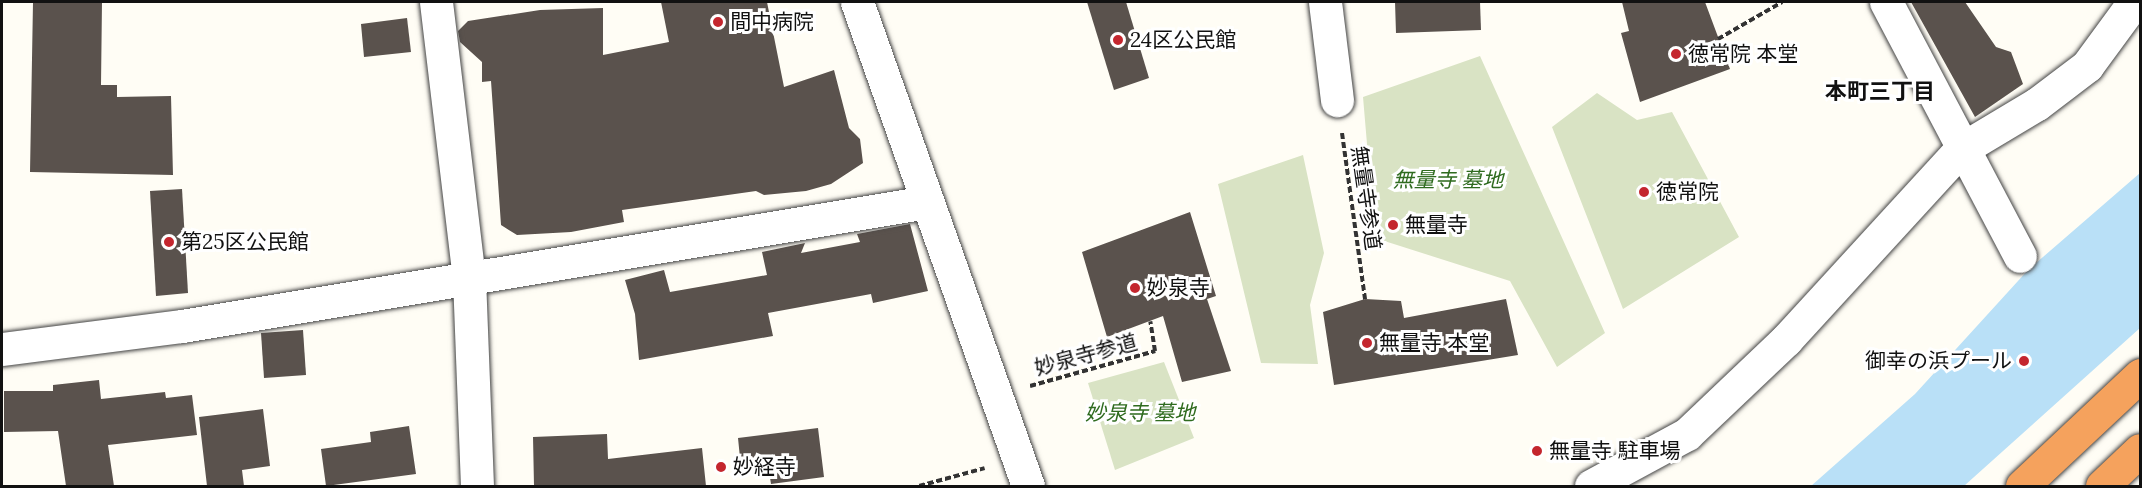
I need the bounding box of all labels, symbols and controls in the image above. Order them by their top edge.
place label: 間中病院 [730,9,814,35]
marker: 間中病院 [711,15,725,29]
place label: 24区公民館 [1130,27,1236,53]
marker: 24区公民館 [1111,33,1125,47]
place label: 徳常院 本堂 [1688,41,1799,67]
marker: 徳常院 本堂 [1669,47,1683,61]
district label: 本町三丁目 [1825,79,1935,105]
street label: 無量寺参道 [1346,144,1386,252]
park label: 無量寺 墓地 [1393,167,1503,193]
place label: 徳常院 [1656,179,1719,205]
marker: 徳常院 [1637,185,1651,199]
place label: 無量寺 [1405,212,1468,238]
marker: 無量寺 [1386,218,1400,232]
place label: 第25区公民館 [181,229,309,255]
marker: 第25区公民館 [162,235,176,249]
place label: 妙泉寺 [1147,275,1210,301]
marker: 妙泉寺 [1128,281,1142,295]
street label: 妙泉寺参道 [1032,329,1140,381]
place label: 無量寺 本堂 [1379,330,1490,356]
marker: 無量寺 本堂 [1360,336,1374,350]
place label: 御幸の浜プール [1865,348,2012,374]
marker: 御幸の浜プール [2017,354,2031,368]
park label: 妙泉寺 墓地 [1085,400,1195,426]
place label: 無量寺 駐車場 [1549,438,1681,464]
marker: 無量寺 駐車場 [1530,444,1544,458]
place label: 妙経寺 [733,454,796,480]
marker: 妙経寺 [714,460,728,474]

